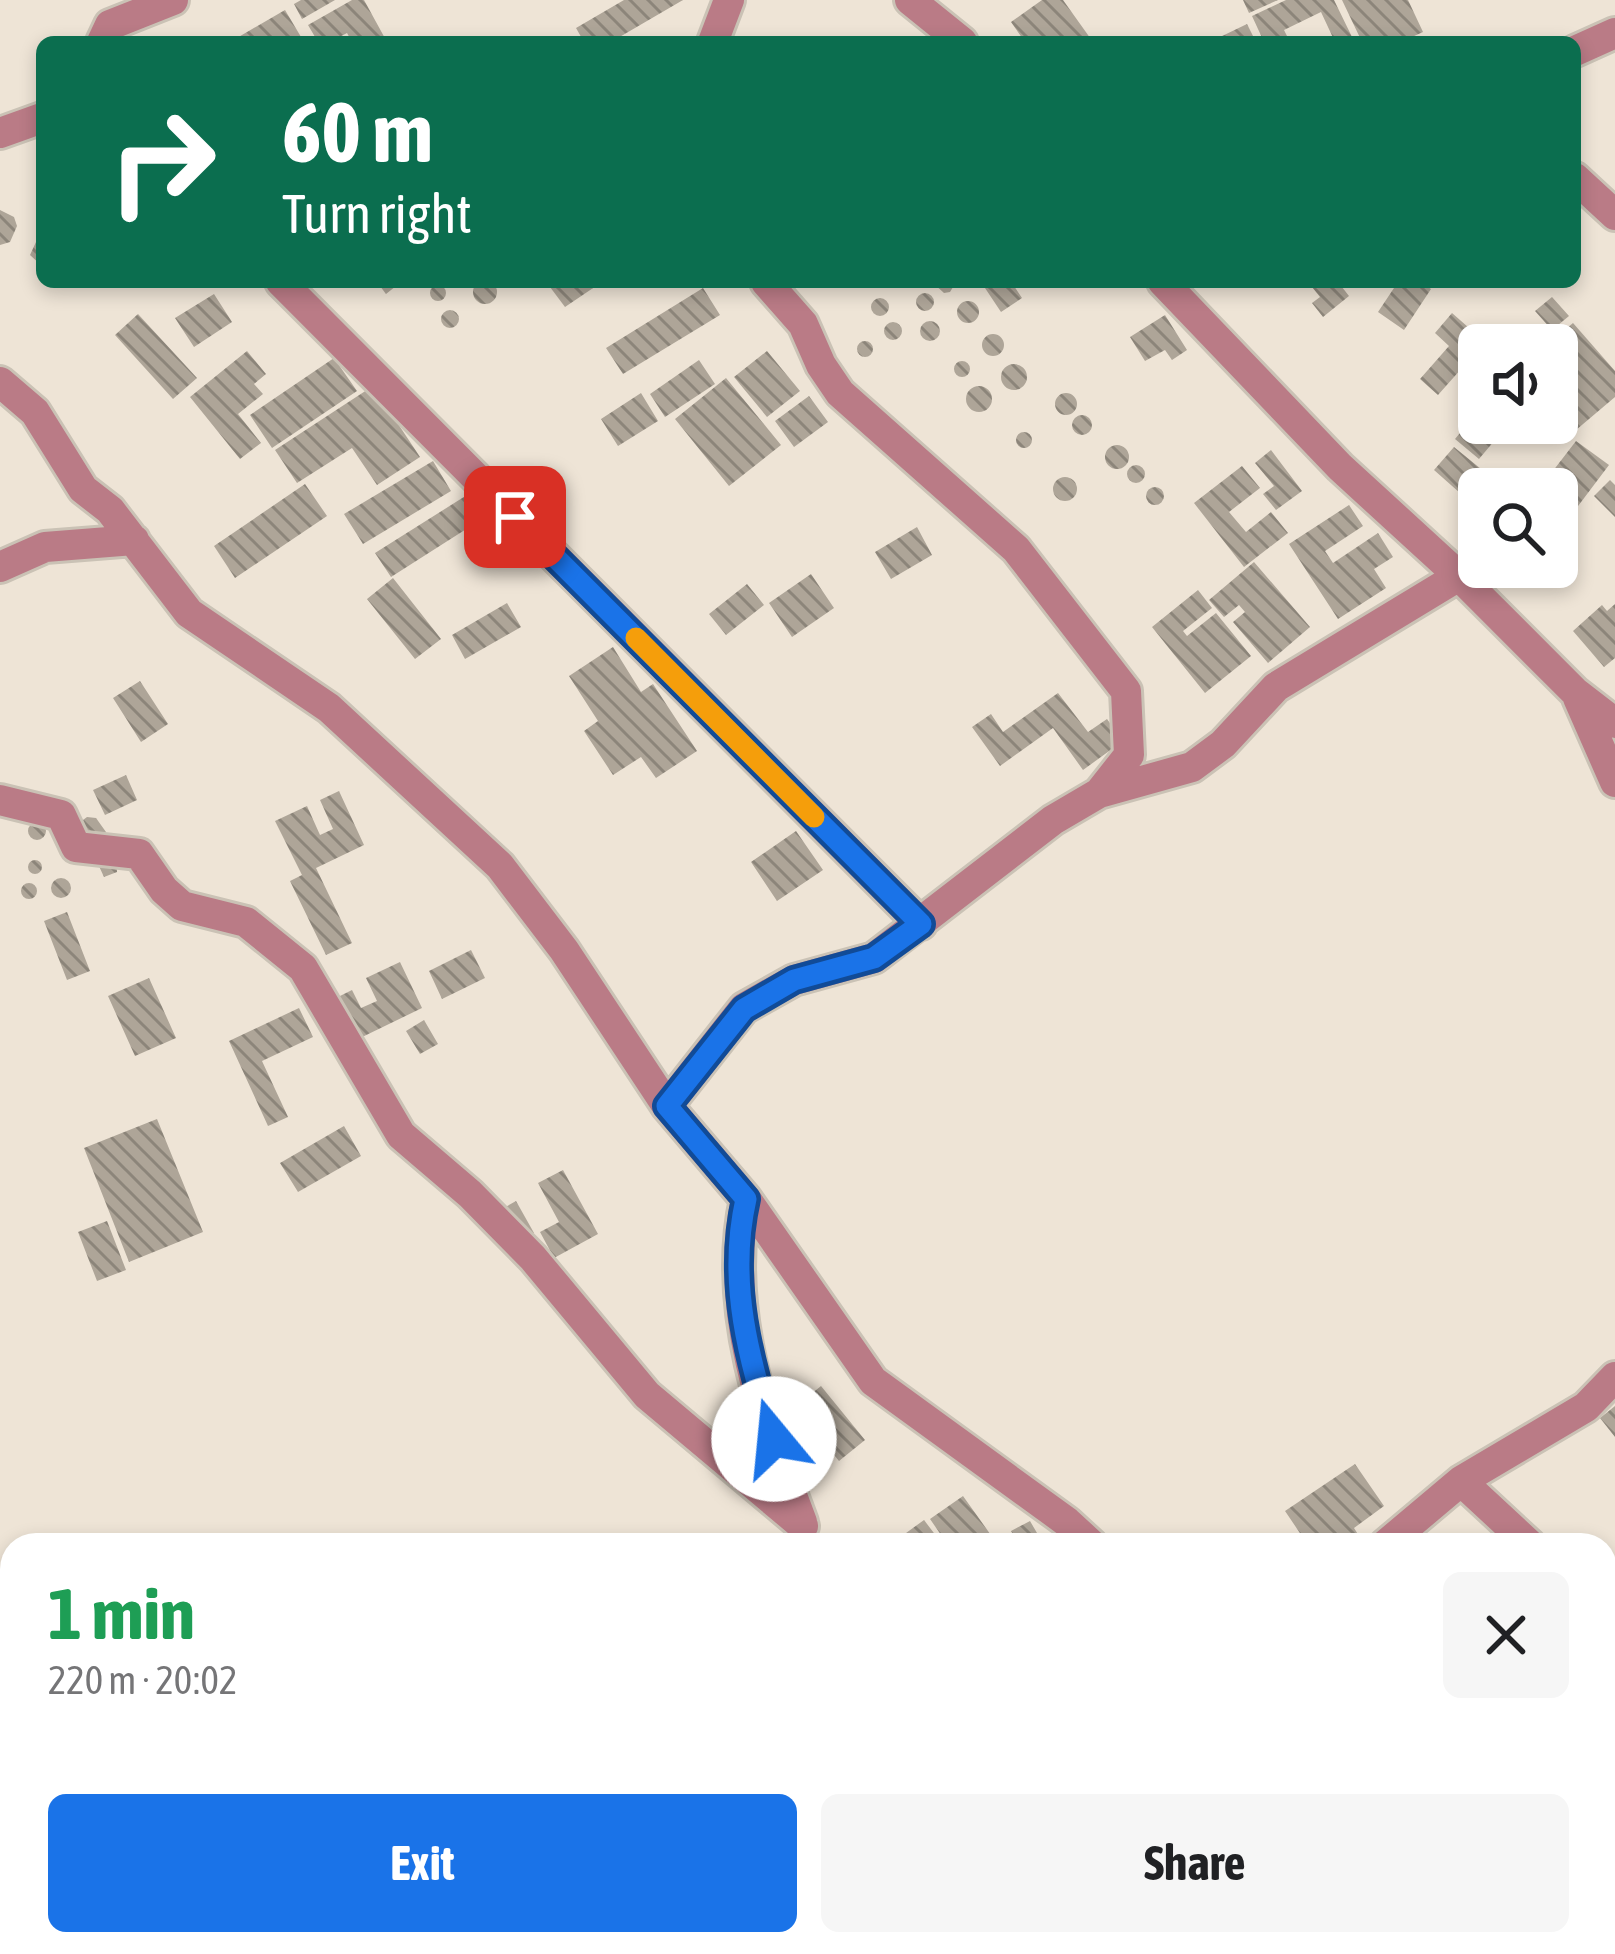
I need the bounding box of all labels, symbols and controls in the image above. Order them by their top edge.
icon: right [84,84,240,240]
text: 60 m [282,84,433,180]
text: Turn right [282,183,472,244]
map controls [1458,324,1578,588]
button: sound [1458,324,1578,444]
pin [464,466,566,568]
button: search [1458,468,1578,588]
icon: arrive [482,484,548,550]
position arrow [711,1376,837,1502]
text: 1 min [48,1572,195,1654]
button: close [1443,1572,1569,1698]
text: 220 m · 20:02 [48,1658,237,1702]
button: Exit [48,1794,797,1932]
button: Share [821,1794,1569,1932]

